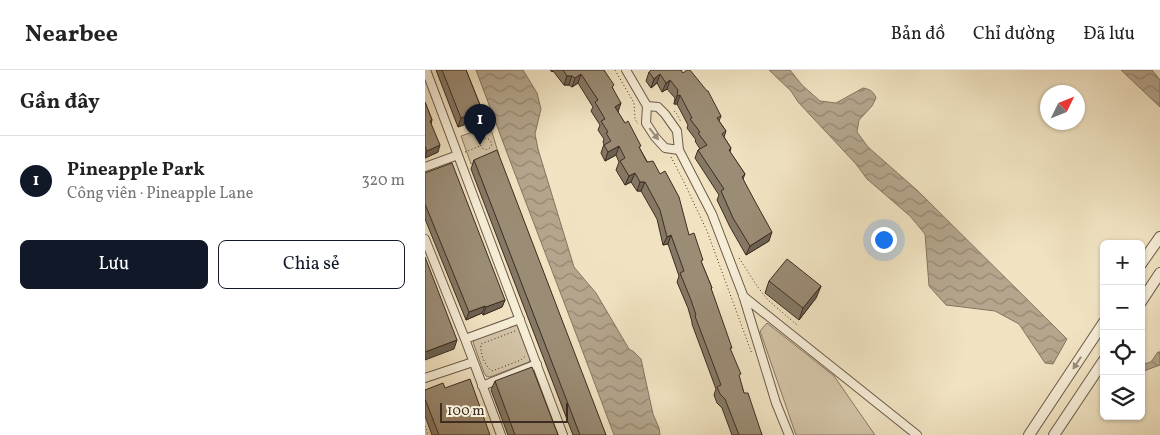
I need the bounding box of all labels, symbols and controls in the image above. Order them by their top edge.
text: Nearbee [25,18,118,52]
text: Bản đồ [891,22,945,47]
text: Chỉ đường [973,22,1055,47]
text: Đã lưu [1083,22,1135,47]
north arrow [1040,85,1085,130]
text: Gần đây [20,88,100,117]
pin: 1 [464,104,496,145]
one-way arrow [649,127,659,141]
text: Pineapple Park [67,157,205,183]
text: 1 [33,170,39,192]
text: 320 m [361,170,405,192]
text: Công viên · Pineapple Lane [67,183,253,205]
your location [871,227,897,253]
button: Lưu [20,240,208,289]
button: Chia sẻ [218,240,405,289]
map controls [1100,240,1145,420]
button: + [1100,240,1145,285]
button: − [1100,285,1145,330]
button: locate [1100,330,1145,375]
one-way arrow [1072,356,1082,369]
button: layers [1100,375,1145,420]
scale bar [440,400,567,423]
text: 100 m [447,402,485,421]

